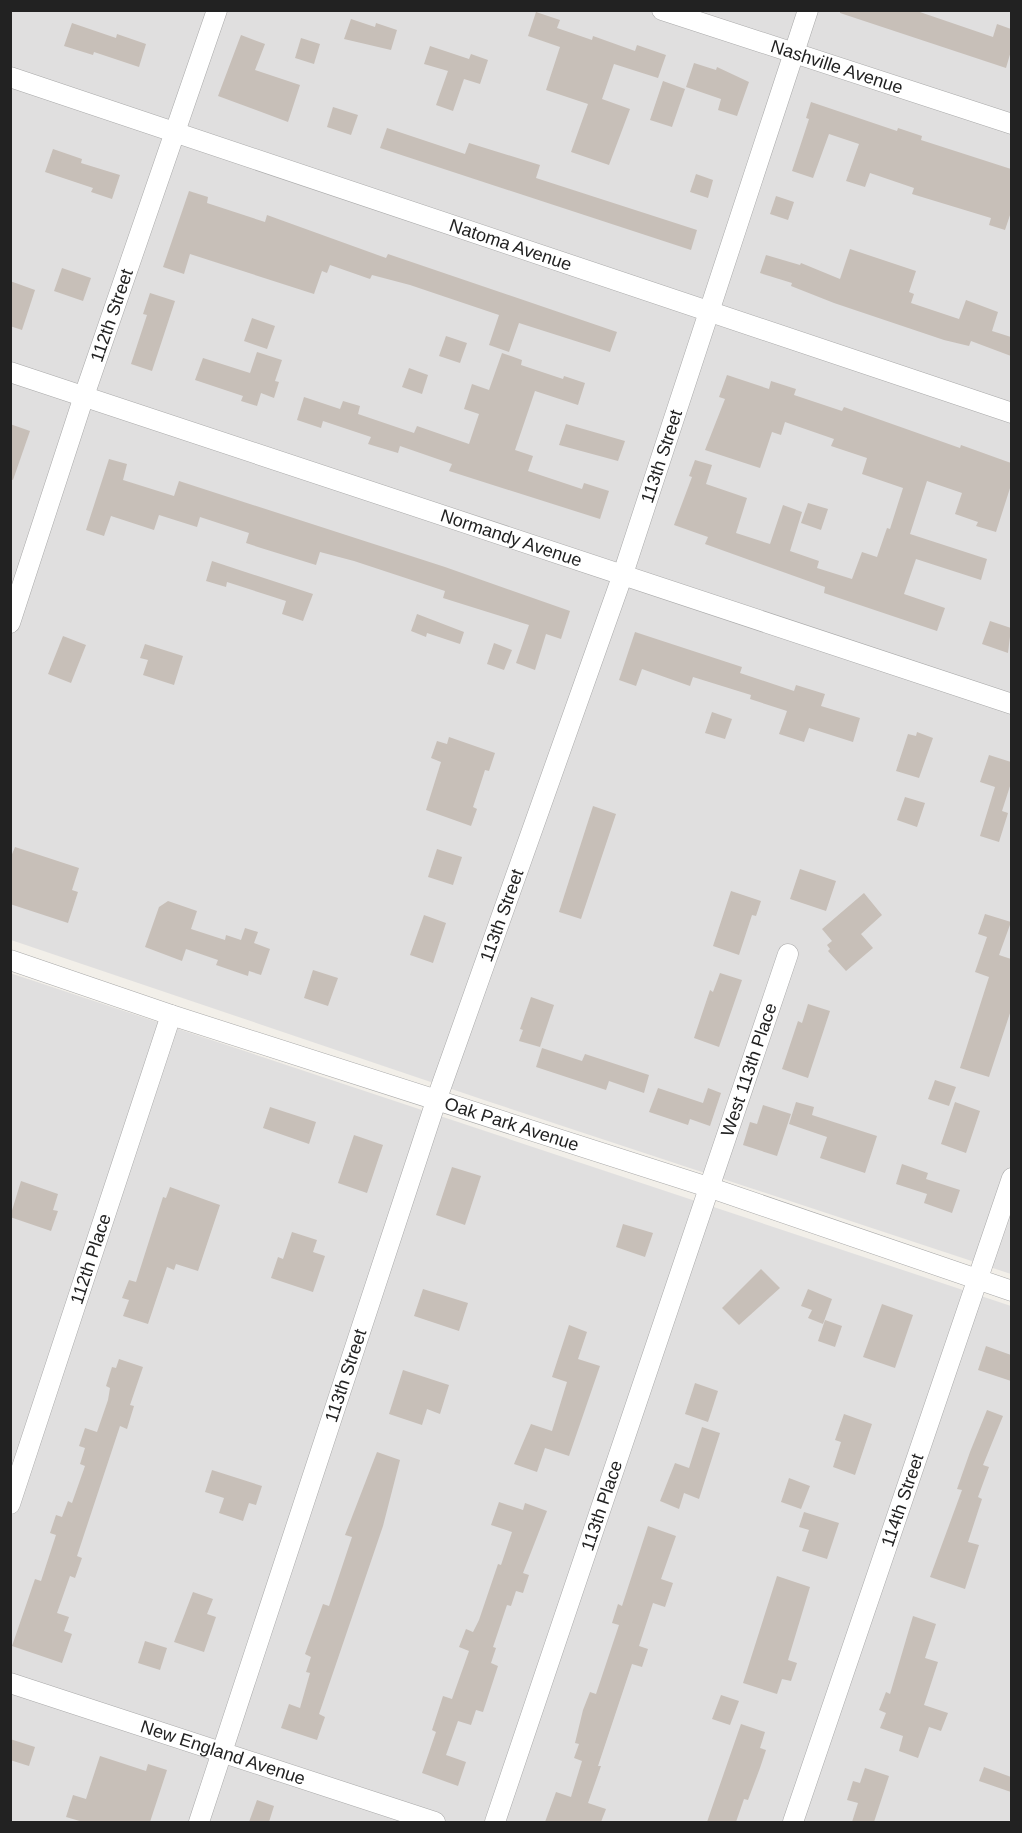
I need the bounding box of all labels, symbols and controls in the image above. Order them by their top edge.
street label: Nashville Avenue [768,36,906,98]
street label: Natoma Avenue [447,215,574,275]
street label: 112th Street [87,266,137,364]
street label: 113th Street [637,407,686,505]
street label: Normandy Avenue [438,505,585,571]
street label: 113th Street [476,866,528,964]
street label: West 113th Place [717,1000,781,1139]
street label: Oak Park Avenue [442,1093,581,1155]
street label: 112th Place [67,1211,115,1307]
street label: 113th Street [321,1326,370,1425]
street label: 114th Street [877,1451,928,1549]
street label: 113th Place [577,1458,626,1553]
street label: New England Avenue [138,1716,308,1789]

